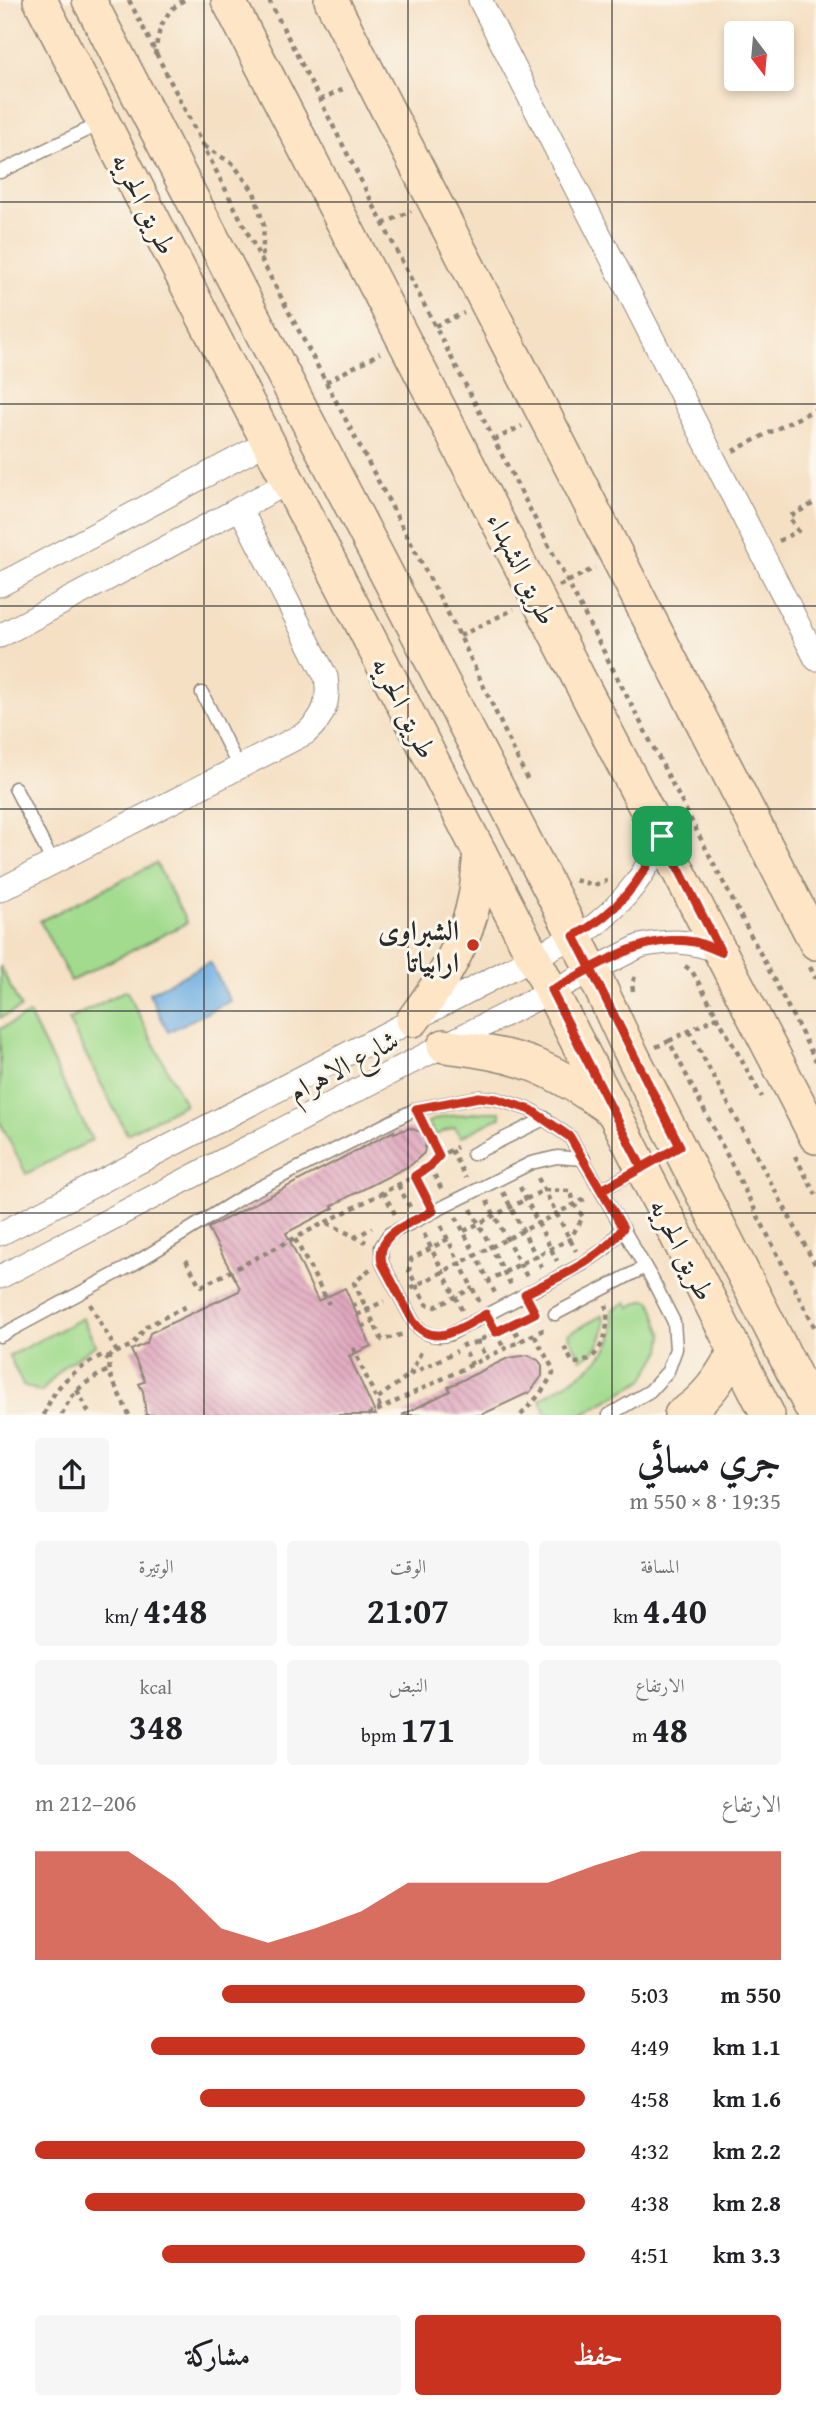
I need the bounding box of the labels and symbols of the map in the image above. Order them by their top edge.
north arrow [724,21,794,91]
street label: طريق الحريه [102,145,188,261]
street label: طريق الشهداء [477,504,569,632]
street label: طريق الحريه [362,649,448,765]
pin [632,806,692,866]
place label: الشبراوى ارابياتا [378,909,459,982]
marker: الشبراوى ارابياتا [465,937,481,953]
street label: شارع الاهرام [280,1019,408,1116]
street label: طريق الحريه [640,1191,726,1307]

